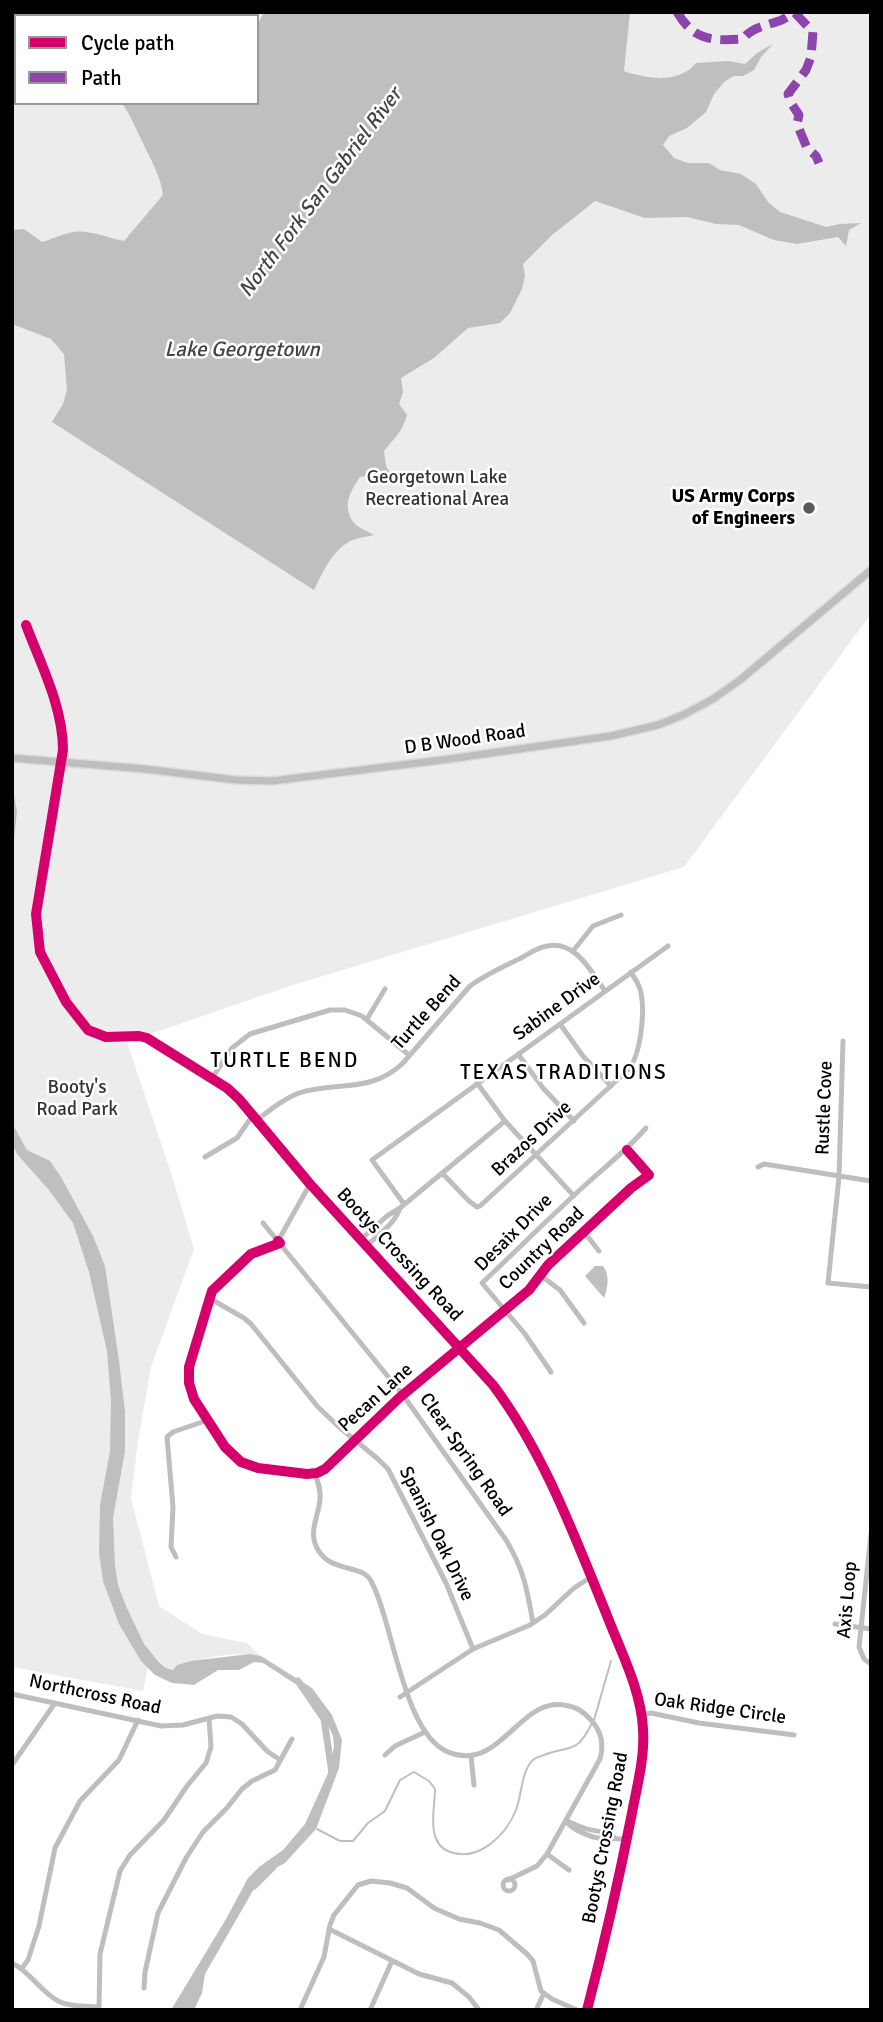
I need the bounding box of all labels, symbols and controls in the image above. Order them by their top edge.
legend [14,14,259,105]
text: Cycle path [81,30,175,56]
text: Path [81,65,122,91]
water label: North Fork San Gabriel River [234,84,408,302]
water label: Lake Georgetown [164,337,320,363]
park label: Georgetown Lake Recreational Area [365,467,509,511]
place label: US Army Corps of Engineers [671,486,795,530]
marker: US Army Corps of Engineers [801,500,817,516]
street label: D B Wood Road [403,720,527,760]
street label: Sabine Drive [509,968,605,1046]
street label: Turtle Bend [388,971,466,1055]
district label: TURTLE BEND [212,1048,358,1074]
district label: TEXAS TRADITIONS [462,1060,666,1086]
street label: Rustle Cove [812,1060,838,1156]
park label: Booty's Road Park [36,1077,118,1121]
street label: Brazos Drive [487,1096,577,1182]
street label: Bootys Crossing Road [331,1184,467,1326]
street label: Desaix Drive [470,1189,558,1277]
street label: Country Road [495,1203,589,1295]
street label: Pecan Lane [334,1359,418,1437]
street label: Clear Spring Road [414,1389,516,1521]
street label: Spanish Oak Drive [394,1463,478,1605]
street label: Axis Loop [833,1560,863,1640]
street label: Northcross Road [27,1670,163,1720]
street label: Oak Ridge Circle [653,1688,787,1730]
street label: Bootys Crossing Road [578,1750,634,1926]

